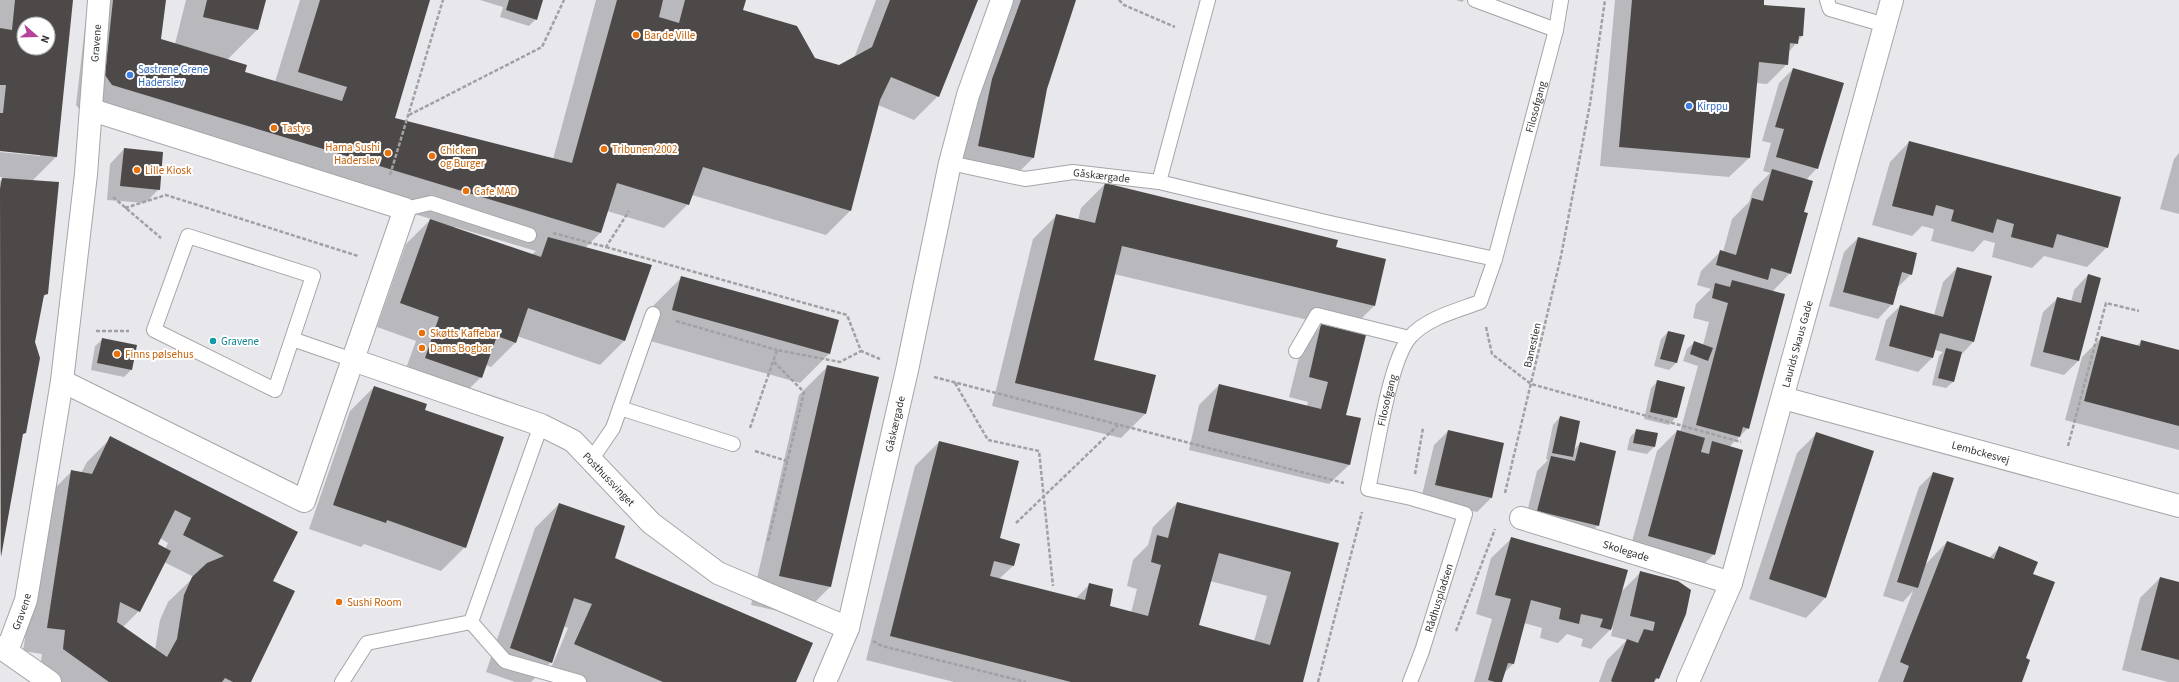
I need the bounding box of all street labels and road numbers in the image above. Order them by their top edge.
street label: Gravene [87,23,105,63]
street label: Filosofgang [1522,79,1550,134]
street label: Gåskærgade [1072,165,1131,187]
street label: Laurids Skaus Gade [1778,298,1817,389]
street label: Banestien [1520,321,1545,369]
street label: Filosofgang [1374,372,1401,428]
street label: Gåskærgade [881,394,909,454]
street label: Lembckesvej [1950,437,2011,467]
street label: Posthussvinget [579,449,638,510]
street label: Skolegade [1601,537,1651,565]
street label: Rådhuspladsen [1421,562,1457,634]
street label: Gravene [8,592,35,632]

